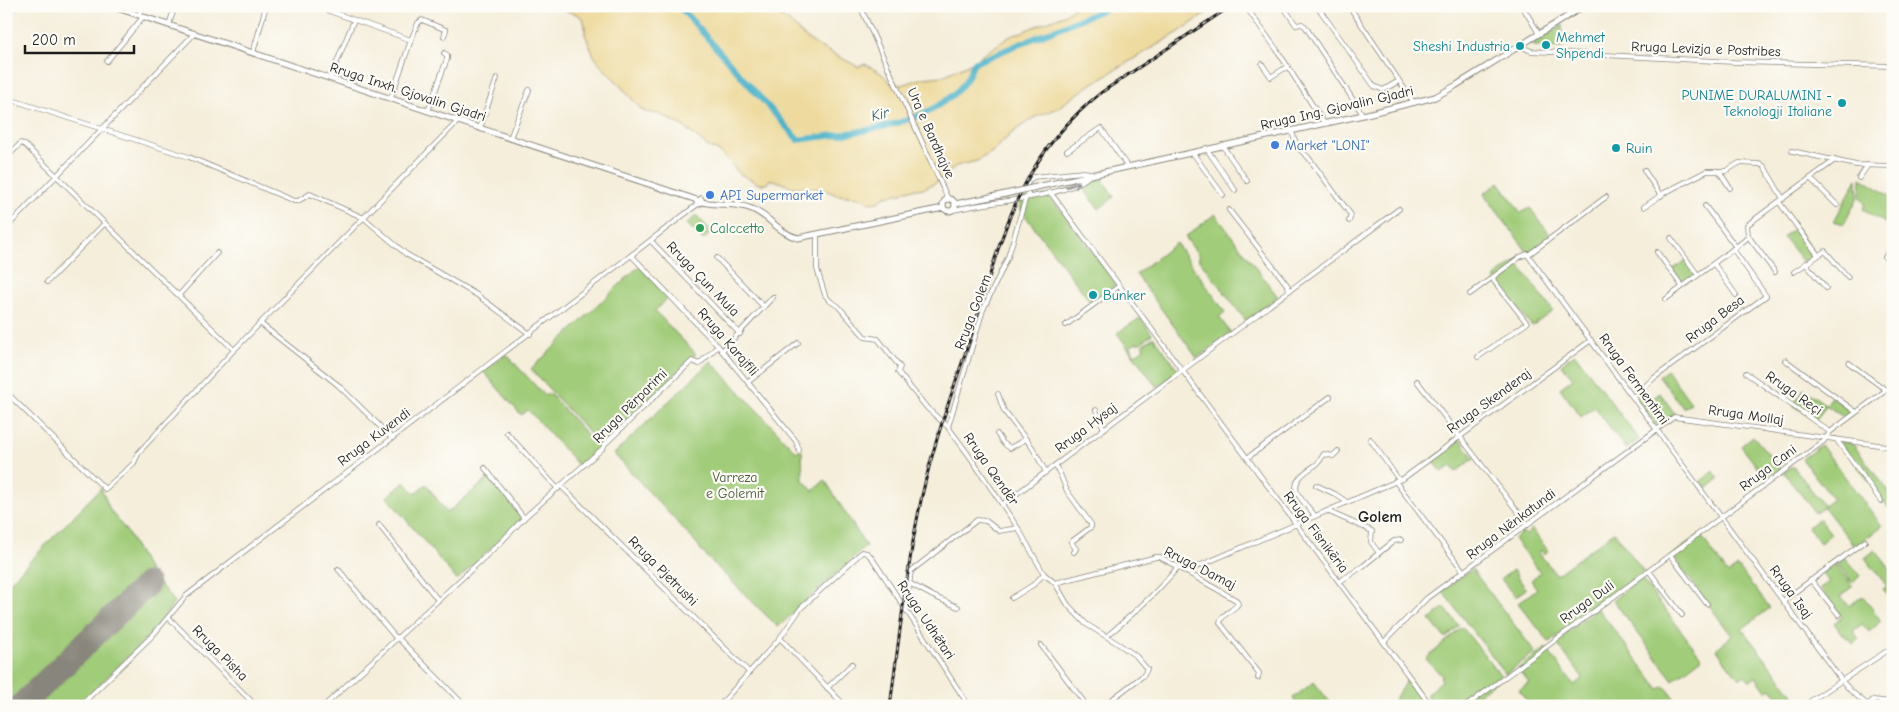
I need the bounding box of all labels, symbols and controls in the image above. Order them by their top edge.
scale bar [25,22,134,54]
place label: Mehmet Shpendi [1556,29,1606,62]
text: 200 m [32,31,76,49]
place label: Sheshi Industria [1413,38,1510,55]
street label: Rruga Levizja e Postribes [1631,38,1781,60]
marker: Mehmet Shpendi [1540,39,1552,51]
marker: Sheshi Industria [1514,40,1526,52]
street label: Rruga Inxh. Gjovalin Gjadri [328,59,488,125]
street label: Rruga Ing. Gjovalin Gjadri [1259,82,1415,134]
street label: Ura e Bardhajve [903,85,959,181]
place label: PUNIME DURALUMINI - Teknologji Italiane [1682,87,1832,120]
marker: PUNIME DURALUMINI - Teknologji Italiane [1836,97,1848,109]
water label: Kir [869,103,892,125]
place label: Market "LONI" [1285,137,1370,154]
marker: Market "LONI" [1269,139,1281,151]
place label: Ruin [1626,140,1652,157]
marker: Ruin [1610,142,1622,154]
one-way arrow [1064,180,1080,189]
place label: API Supermarket [720,187,824,204]
marker: API Supermarket [704,189,716,201]
place label: Calccetto [710,220,764,237]
marker: Calccetto [694,222,706,234]
street label: Rruga Çun Mula [663,238,743,320]
street label: Rruga Golem [951,272,995,352]
place label: Bunker [1103,287,1146,304]
marker: Bunker [1087,289,1099,301]
street label: Rruga Besa [1682,291,1748,347]
street label: Rruga Karajfili [694,305,762,379]
street label: Rruga Fermentimi [1595,330,1673,428]
street label: Rruga Përparimi [589,365,671,447]
street label: Rruga Skenderaj [1444,365,1534,437]
street label: Rruga Reçi [1762,367,1826,419]
street label: Rruga Hysaj [1052,399,1120,457]
street label: Rruga Mollaj [1707,401,1785,429]
street label: Rruga Kuvendi [334,404,414,470]
street label: Rruga Qendër [960,429,1023,509]
street label: Rruga Cani [1736,441,1800,495]
park label: Varreza e Golemit [706,469,765,502]
street label: Rruga Nënkatundi [1463,485,1559,563]
street label: Rruga Fisnikëria [1280,488,1352,576]
district label: Golem [1358,508,1402,526]
street label: Rruga Pjetrushi [625,533,701,609]
street label: Rruga Damaj [1161,543,1239,593]
street label: Rruga Isaj [1766,562,1816,622]
street label: Rruga Udhëtari [893,577,959,663]
street label: Rruga Duli [1557,577,1617,627]
street label: Rruga Pisha [189,622,251,684]

